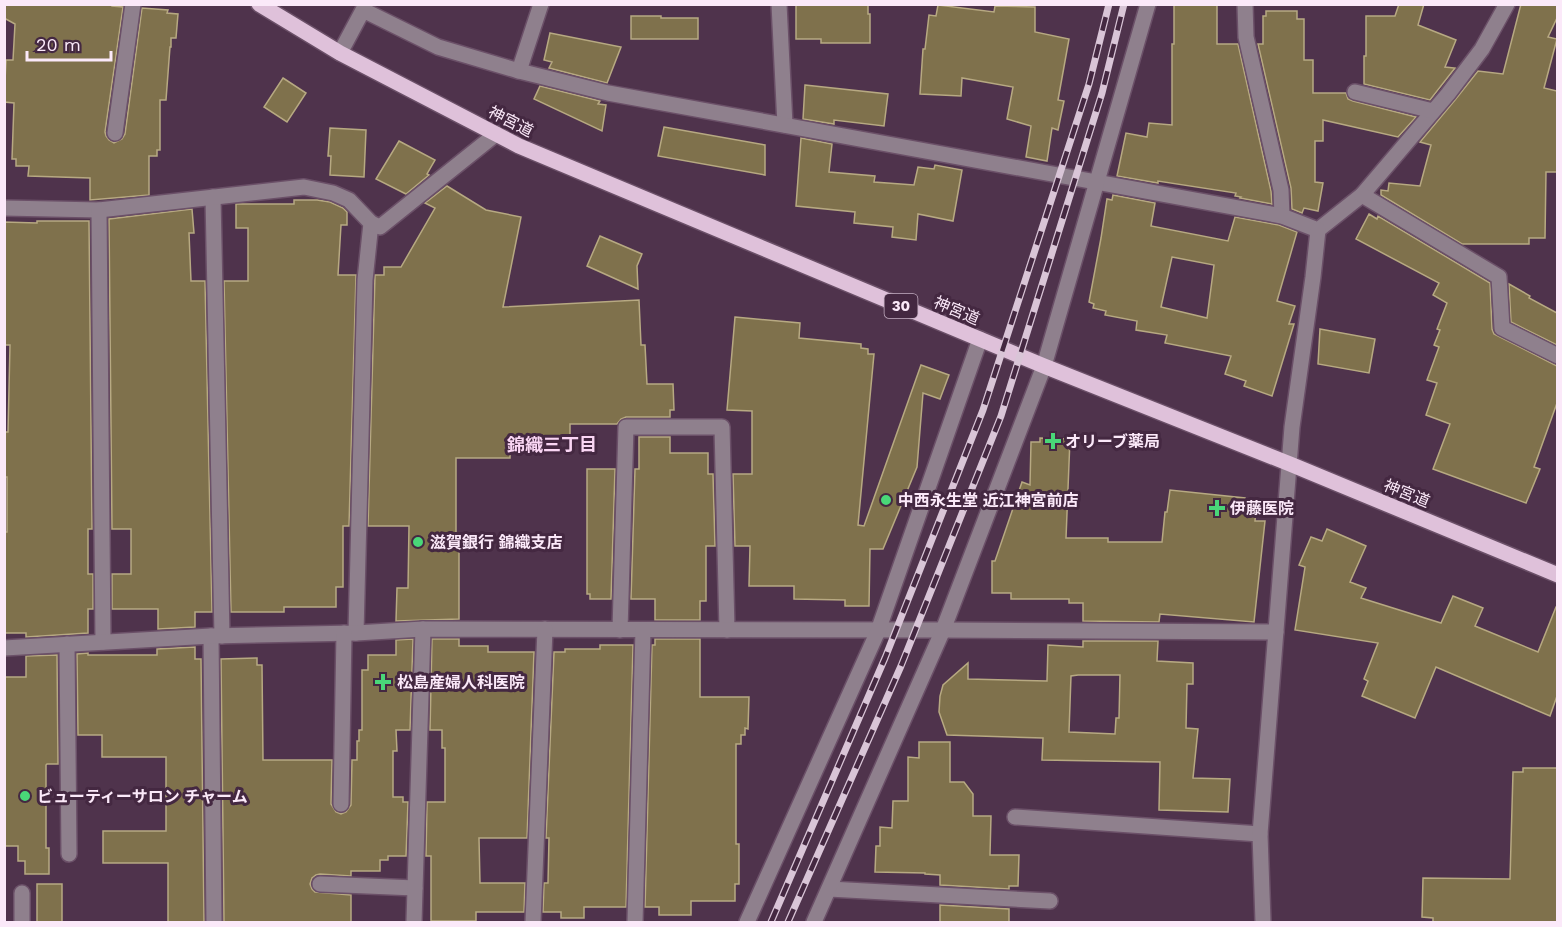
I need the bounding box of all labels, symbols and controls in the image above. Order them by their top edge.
scale bar [27,24,111,62]
text: 20 m [36,34,81,55]
street label: 神宮道 [485,102,536,141]
street label: 神宮道 [931,292,983,329]
road number: 30 [884,294,918,318]
place label: オリーブ薬局 [1065,432,1160,451]
district label: 錦織三丁目 [507,434,597,455]
marker: オリーブ薬局 [1046,434,1060,448]
street label: 神宮道 [1381,476,1433,511]
place label: 中西永生堂 近江神宮前店 [898,491,1079,510]
marker: 中西永生堂 近江神宮前店 [879,493,893,507]
marker: 伊藤医院 [1208,499,1226,517]
place label: 伊藤医院 [1229,499,1294,518]
place label: 滋賀銀行 錦織支店 [430,533,563,552]
marker: 滋賀銀行 錦織支店 [411,535,425,549]
marker: 松島産婦人科医院 [374,673,392,691]
place label: 松島産婦人科医院 [397,673,525,692]
place label: ビューティーサロン チャーム [37,787,248,806]
marker: ビューティーサロン チャーム [18,789,32,803]

